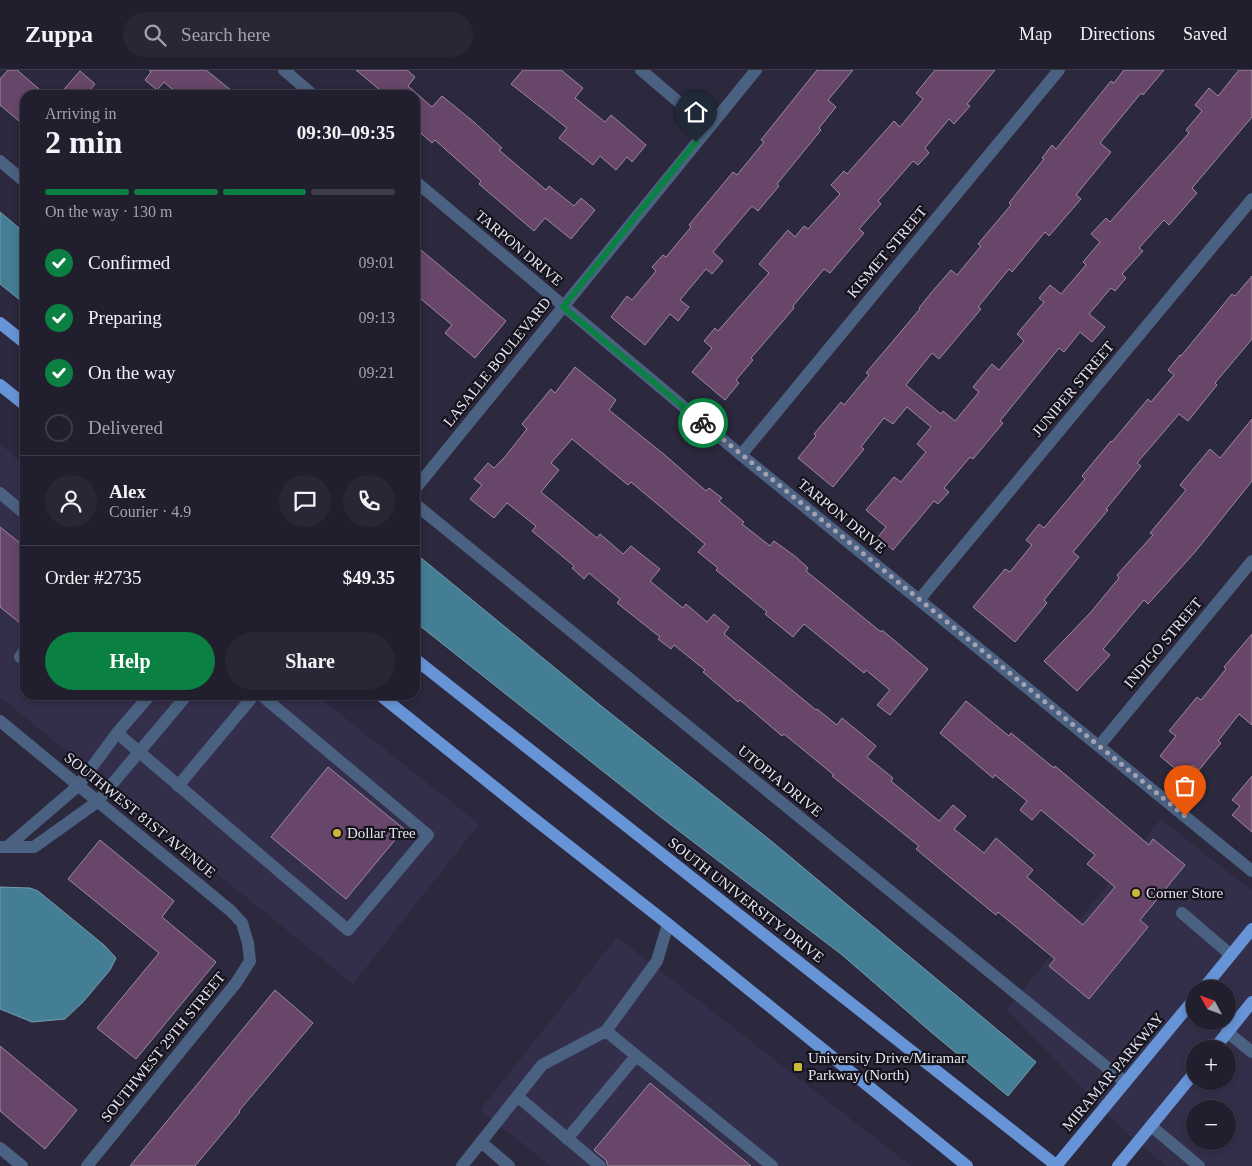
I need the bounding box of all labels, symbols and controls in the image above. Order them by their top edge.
search box [123,12,473,57]
text: Zuppa [25,21,93,47]
icon: search [141,21,169,49]
text: Search here [181,24,270,45]
text: Map [1019,24,1052,44]
text: Directions [1080,24,1155,44]
text: Saved [1183,24,1227,44]
pin [675,91,717,142]
icon: home [682,98,710,126]
text: Arriving in [45,105,117,122]
text: 09:30–09:35 [297,122,395,143]
text: 2 min [45,124,122,160]
text: On the way · 130 m [45,203,173,220]
street label: KISMET STREET [844,203,930,301]
street label: TARPON DRIVE [472,207,566,289]
icon: check [45,249,73,277]
text: Confirmed [88,252,170,273]
text: 09:01 [359,254,395,271]
street label: LASALLE BOULEVARD [440,294,554,430]
icon: check [45,304,73,332]
text: Preparing [88,307,162,328]
text: 09:13 [359,309,395,326]
street label: JUNIPER STREET [1029,338,1117,440]
icon: check [45,359,73,387]
text: On the way [88,362,176,383]
text: 09:21 [359,364,395,381]
courier [678,398,728,448]
icon: bike [689,409,717,437]
text: Delivered [88,417,163,438]
button: person [45,475,97,527]
button: chat [279,475,331,527]
button: phone [343,475,395,527]
street label: TARPON DRIVE [795,476,889,556]
text: Alex [109,481,146,502]
text: Courier · 4.9 [109,503,191,520]
text: Order #2735 [45,567,142,588]
text: $49.35 [343,567,395,588]
street label: INDIGO STREET [1121,595,1205,691]
button: Help [45,632,215,690]
button: Share [225,632,395,690]
street label: UTOPIA DRIVE [735,742,825,820]
street label: SOUTHWEST 81ST AVENUE [61,749,219,881]
pin [1164,765,1206,816]
icon: bag [1171,772,1199,800]
place label: Dollar Tree [347,825,416,841]
marker: Dollar Tree [331,827,343,839]
street label: SOUTH UNIVERSITY DRIVE [665,834,827,966]
place label: Corner Store [1146,885,1223,901]
marker: Corner Store [1130,887,1142,899]
street label: SOUTHWEST 29TH STREET [98,969,228,1125]
north arrow [1186,980,1236,1030]
map controls [1186,980,1236,1150]
street label: MIRAMAR PARKWAY [1059,1010,1167,1134]
button: + [1186,1040,1236,1090]
place label: University Drive/Miramar Parkway (North) [808,1050,966,1084]
marker: University Drive/Miramar Parkway (North) [792,1061,804,1073]
button: − [1186,1100,1236,1150]

